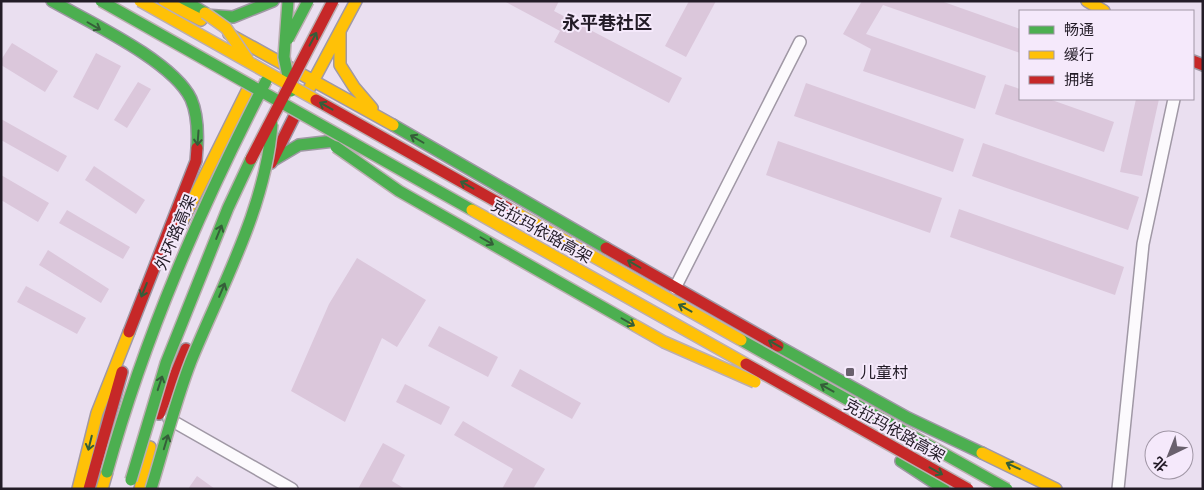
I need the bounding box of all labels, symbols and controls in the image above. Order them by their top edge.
legend [1019,10,1194,100]
district label: 永平巷社区 [562,12,652,34]
text: 畅通 [1064,20,1094,39]
one-way arrow [86,21,100,31]
one-way arrow [309,32,318,47]
text: 缓行 [1064,45,1094,64]
text: 拥堵 [1064,70,1094,89]
one-way arrow [319,100,333,110]
one-way arrow [193,129,202,145]
one-way arrow [411,134,425,144]
one-way arrow [461,180,475,190]
street label: 外环路高架 [151,192,200,273]
street label: 克拉玛依路高架 [488,196,595,267]
one-way arrow [214,225,224,240]
one-way arrow [480,236,495,246]
one-way arrow [627,258,641,268]
one-way arrow [139,282,149,297]
one-way arrow [218,283,227,298]
one-way arrow [678,303,693,313]
one-way arrow [621,317,635,327]
one-way arrow [769,338,783,348]
place label: 儿童村 [860,363,908,382]
marker: 儿童村 [844,366,856,378]
one-way arrow [156,376,165,392]
one-way arrow [820,382,834,392]
street label: 克拉玛依路高架 [841,395,948,466]
north arrow [1144,430,1194,480]
one-way arrow [85,435,94,451]
one-way arrow [161,435,171,451]
text: 北 [1149,453,1171,476]
one-way arrow [1006,461,1021,471]
one-way arrow [929,467,943,477]

